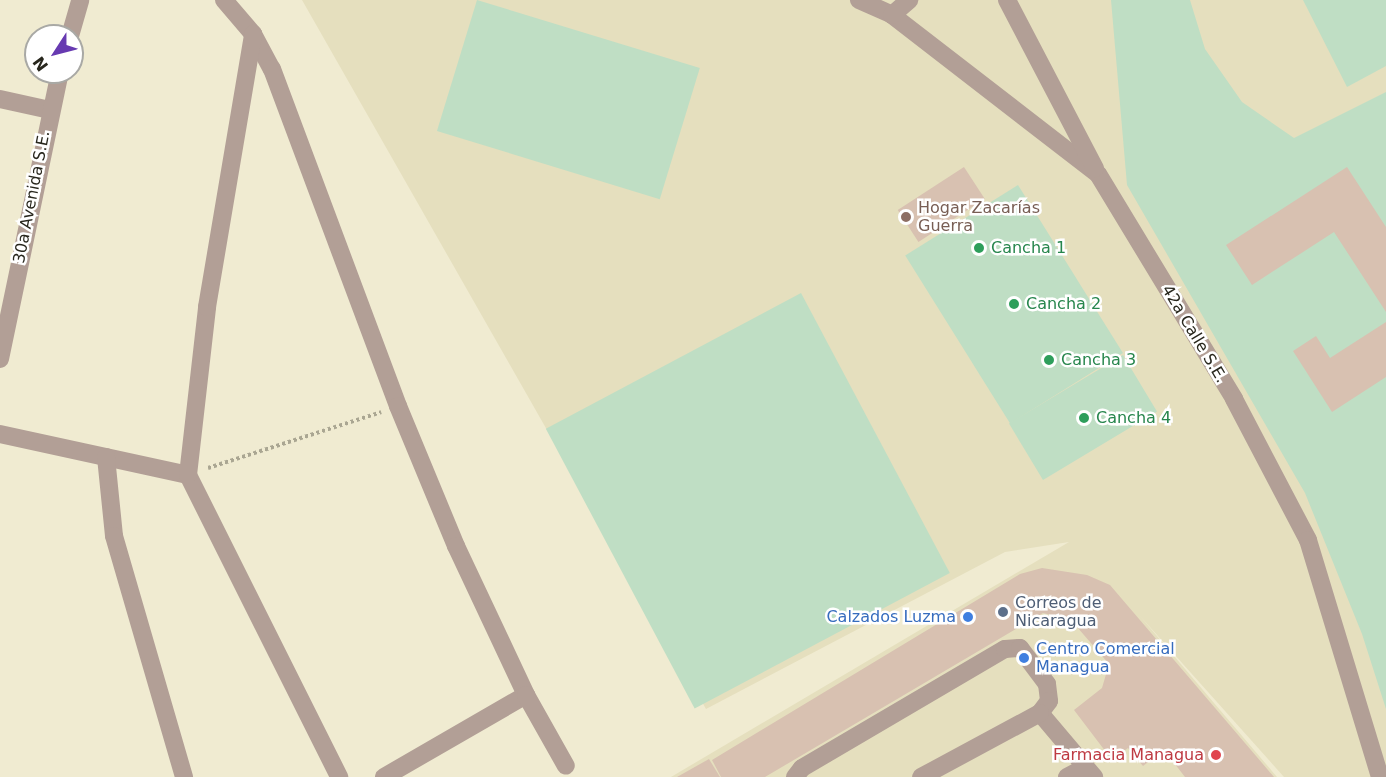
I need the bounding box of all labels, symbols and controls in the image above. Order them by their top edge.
north arrow [24,24,84,84]
text: N [29,53,52,75]
street label: 30a Avenida S.E. [10,129,54,265]
place label: Hogar Zacarías Guerra [918,198,1040,236]
marker: Hogar Zacarías Guerra [899,210,913,224]
place label: Cancha 1 [991,238,1066,258]
marker: Cancha 1 [972,241,986,255]
street label: 42a Calle S.E. [1157,282,1231,386]
place label: Cancha 2 [1026,294,1101,314]
marker: Cancha 2 [1007,297,1021,311]
place label: Cancha 3 [1061,350,1136,370]
marker: Cancha 3 [1042,353,1056,367]
place label: Cancha 4 [1096,408,1171,428]
marker: Cancha 4 [1077,411,1091,425]
place label: Correos de Nicaragua [1015,593,1102,631]
marker: Correos de Nicaragua [996,605,1010,619]
place label: Calzados Luzma [826,607,956,627]
marker: Calzados Luzma [961,610,975,624]
place label: Centro Comercial Managua [1036,639,1175,677]
marker: Centro Comercial Managua [1017,651,1031,665]
place label: Farmacia Managua [1053,745,1204,765]
marker: Farmacia Managua [1209,748,1223,762]

